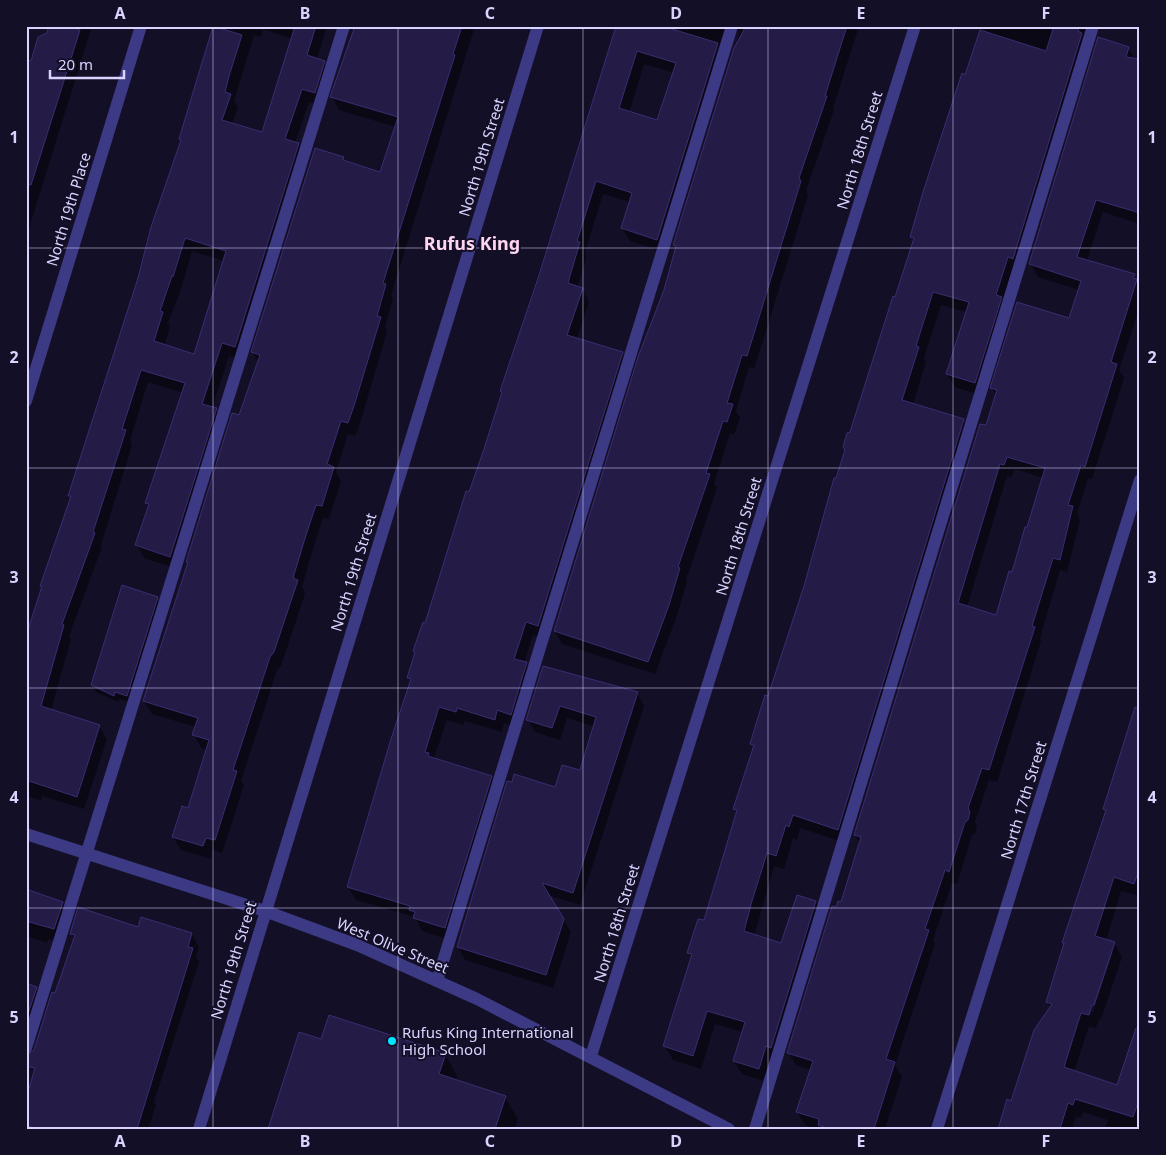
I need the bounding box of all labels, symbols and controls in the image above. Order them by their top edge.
text: A [114,2,126,24]
text: B [300,2,310,24]
text: C [485,2,495,24]
text: D [670,2,682,24]
text: E [857,2,866,24]
text: F [1042,2,1050,24]
scale bar [50,48,124,80]
text: 20 m [58,54,93,74]
street label: North 18th Street [831,88,887,212]
street label: North 19th Street [453,95,509,219]
text: 1 [9,126,19,148]
text: 1 [1147,126,1157,148]
street label: North 19th Place [41,150,95,268]
district label: Rufus King [424,231,520,255]
text: 2 [9,346,19,368]
text: 2 [1147,346,1157,368]
street label: North 18th Street [710,474,766,598]
street label: North 19th Street [325,510,381,634]
text: 3 [9,566,19,588]
text: 3 [1147,566,1157,588]
street label: North 17th Street [995,738,1051,862]
text: 4 [9,786,19,808]
text: 4 [1147,786,1157,808]
street label: North 18th Street [588,861,644,985]
street label: North 19th Street [205,898,261,1022]
street label: West Olive Street [334,912,453,978]
text: 5 [9,1006,19,1028]
text: 5 [1147,1006,1157,1028]
place label: Rufus King International High School [402,1022,574,1059]
marker: Rufus King International High School [386,1035,398,1047]
text: A [114,1130,126,1152]
text: B [300,1130,310,1152]
text: C [485,1130,495,1152]
text: D [670,1130,682,1152]
text: E [857,1130,866,1152]
text: F [1042,1130,1050,1152]

